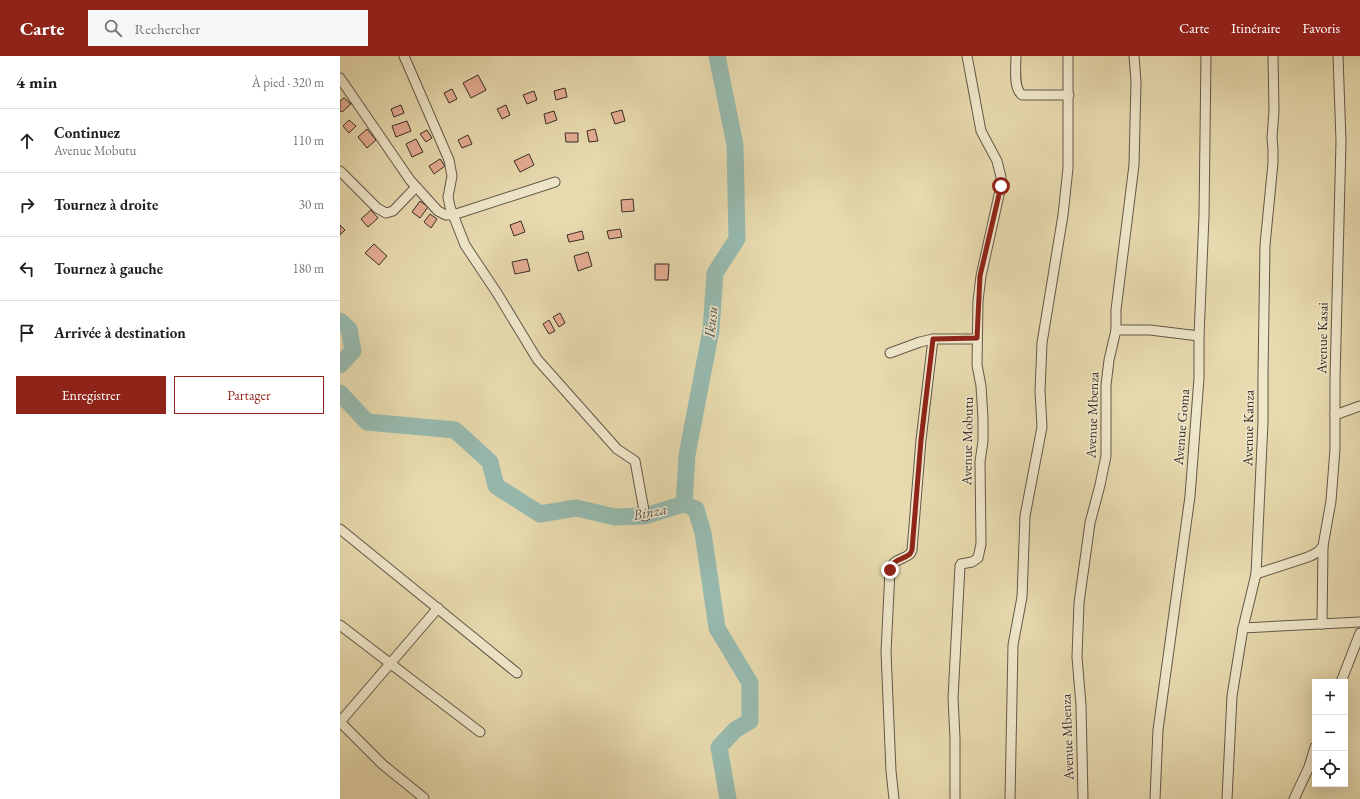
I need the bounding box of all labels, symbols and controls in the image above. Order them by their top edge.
search box [88,10,368,46]
text: Carte [20,16,64,41]
icon: search [102,17,124,39]
text: Rechercher [134,19,200,38]
text: Carte [1179,19,1209,37]
text: Itinéraire [1231,19,1281,37]
text: Favoris [1303,19,1340,37]
text: 4 min [16,71,57,93]
text: À pied · 320 m [252,74,324,91]
text: Continuez [54,123,120,142]
icon: ahead [16,130,38,152]
text: 110 m [293,132,324,149]
text: Avenue Mobutu [54,142,136,159]
route start [992,177,1010,195]
icon: right [16,194,38,216]
text: Tournez à droite [54,195,158,214]
text: 30 m [299,196,324,213]
icon: left [16,258,38,280]
text: Tournez à gauche [54,259,163,278]
text: 180 m [293,260,324,277]
street label: Avenue Kasai [1312,301,1332,375]
water label: Ikusu [699,305,722,340]
icon: arrive [16,322,38,344]
text: Arrivée à destination [54,323,186,342]
street label: Avenue Mbenza [1081,371,1103,460]
button: Enregistrer [16,376,166,414]
button: Partager [174,376,324,414]
street label: Avenue Goma [1169,388,1193,467]
street label: Avenue Kanza [1238,389,1258,467]
street label: Avenue Mobutu [957,396,977,486]
water label: Binza [630,499,668,524]
route end [881,561,899,579]
map controls [1312,679,1348,787]
button: + [1312,679,1348,715]
street label: Avenue Mbenza [1056,693,1078,782]
button: − [1312,715,1348,751]
button: locate [1312,751,1348,787]

